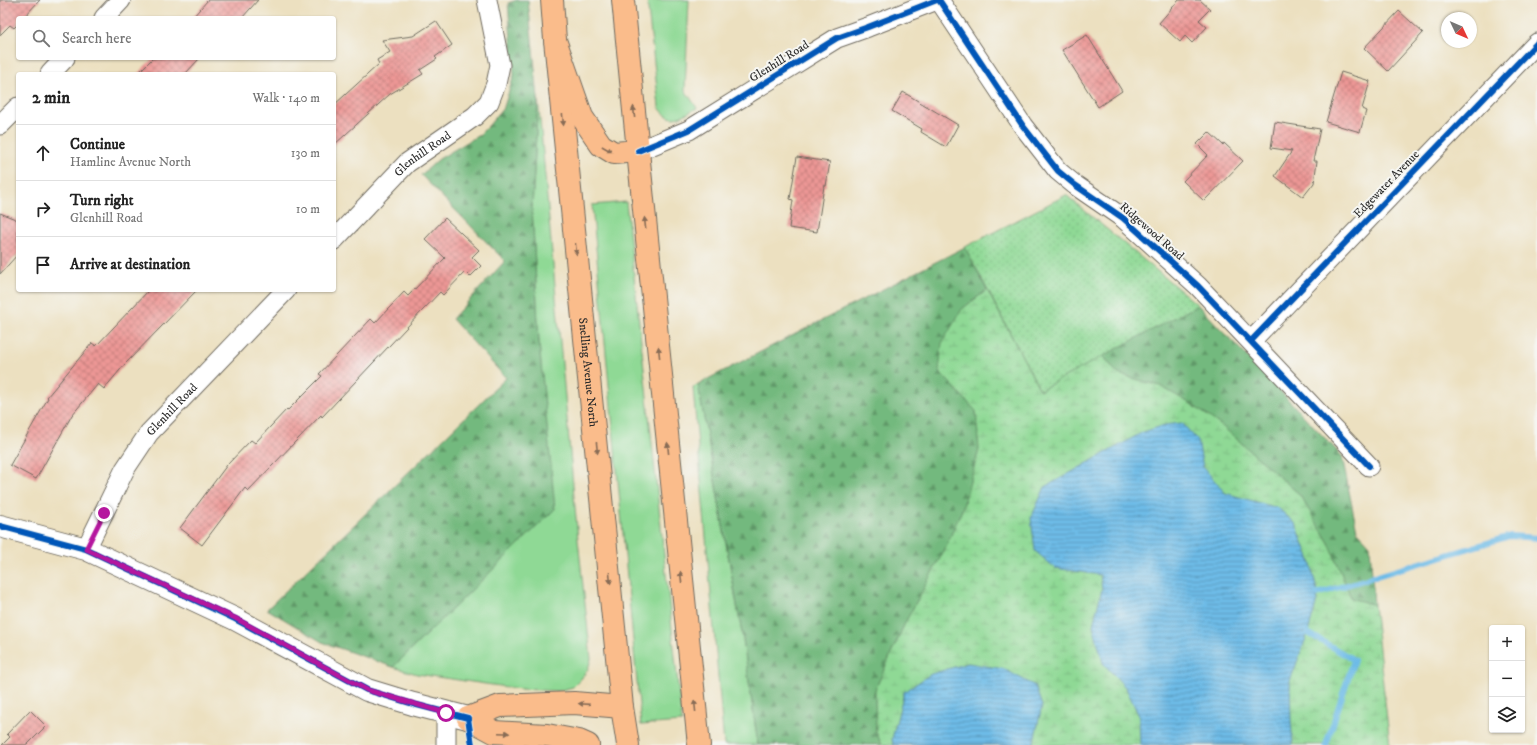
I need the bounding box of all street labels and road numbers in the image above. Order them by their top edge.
street label: Glenhill Road [747,37,812,86]
street label: Glenhill Road [391,128,454,180]
street label: Edgewater Avenue [1350,147,1423,221]
street label: Ridgewood Road [1116,199,1187,263]
street label: Snelling Avenue North [575,317,601,428]
street label: Glenhill Road [143,380,201,439]

